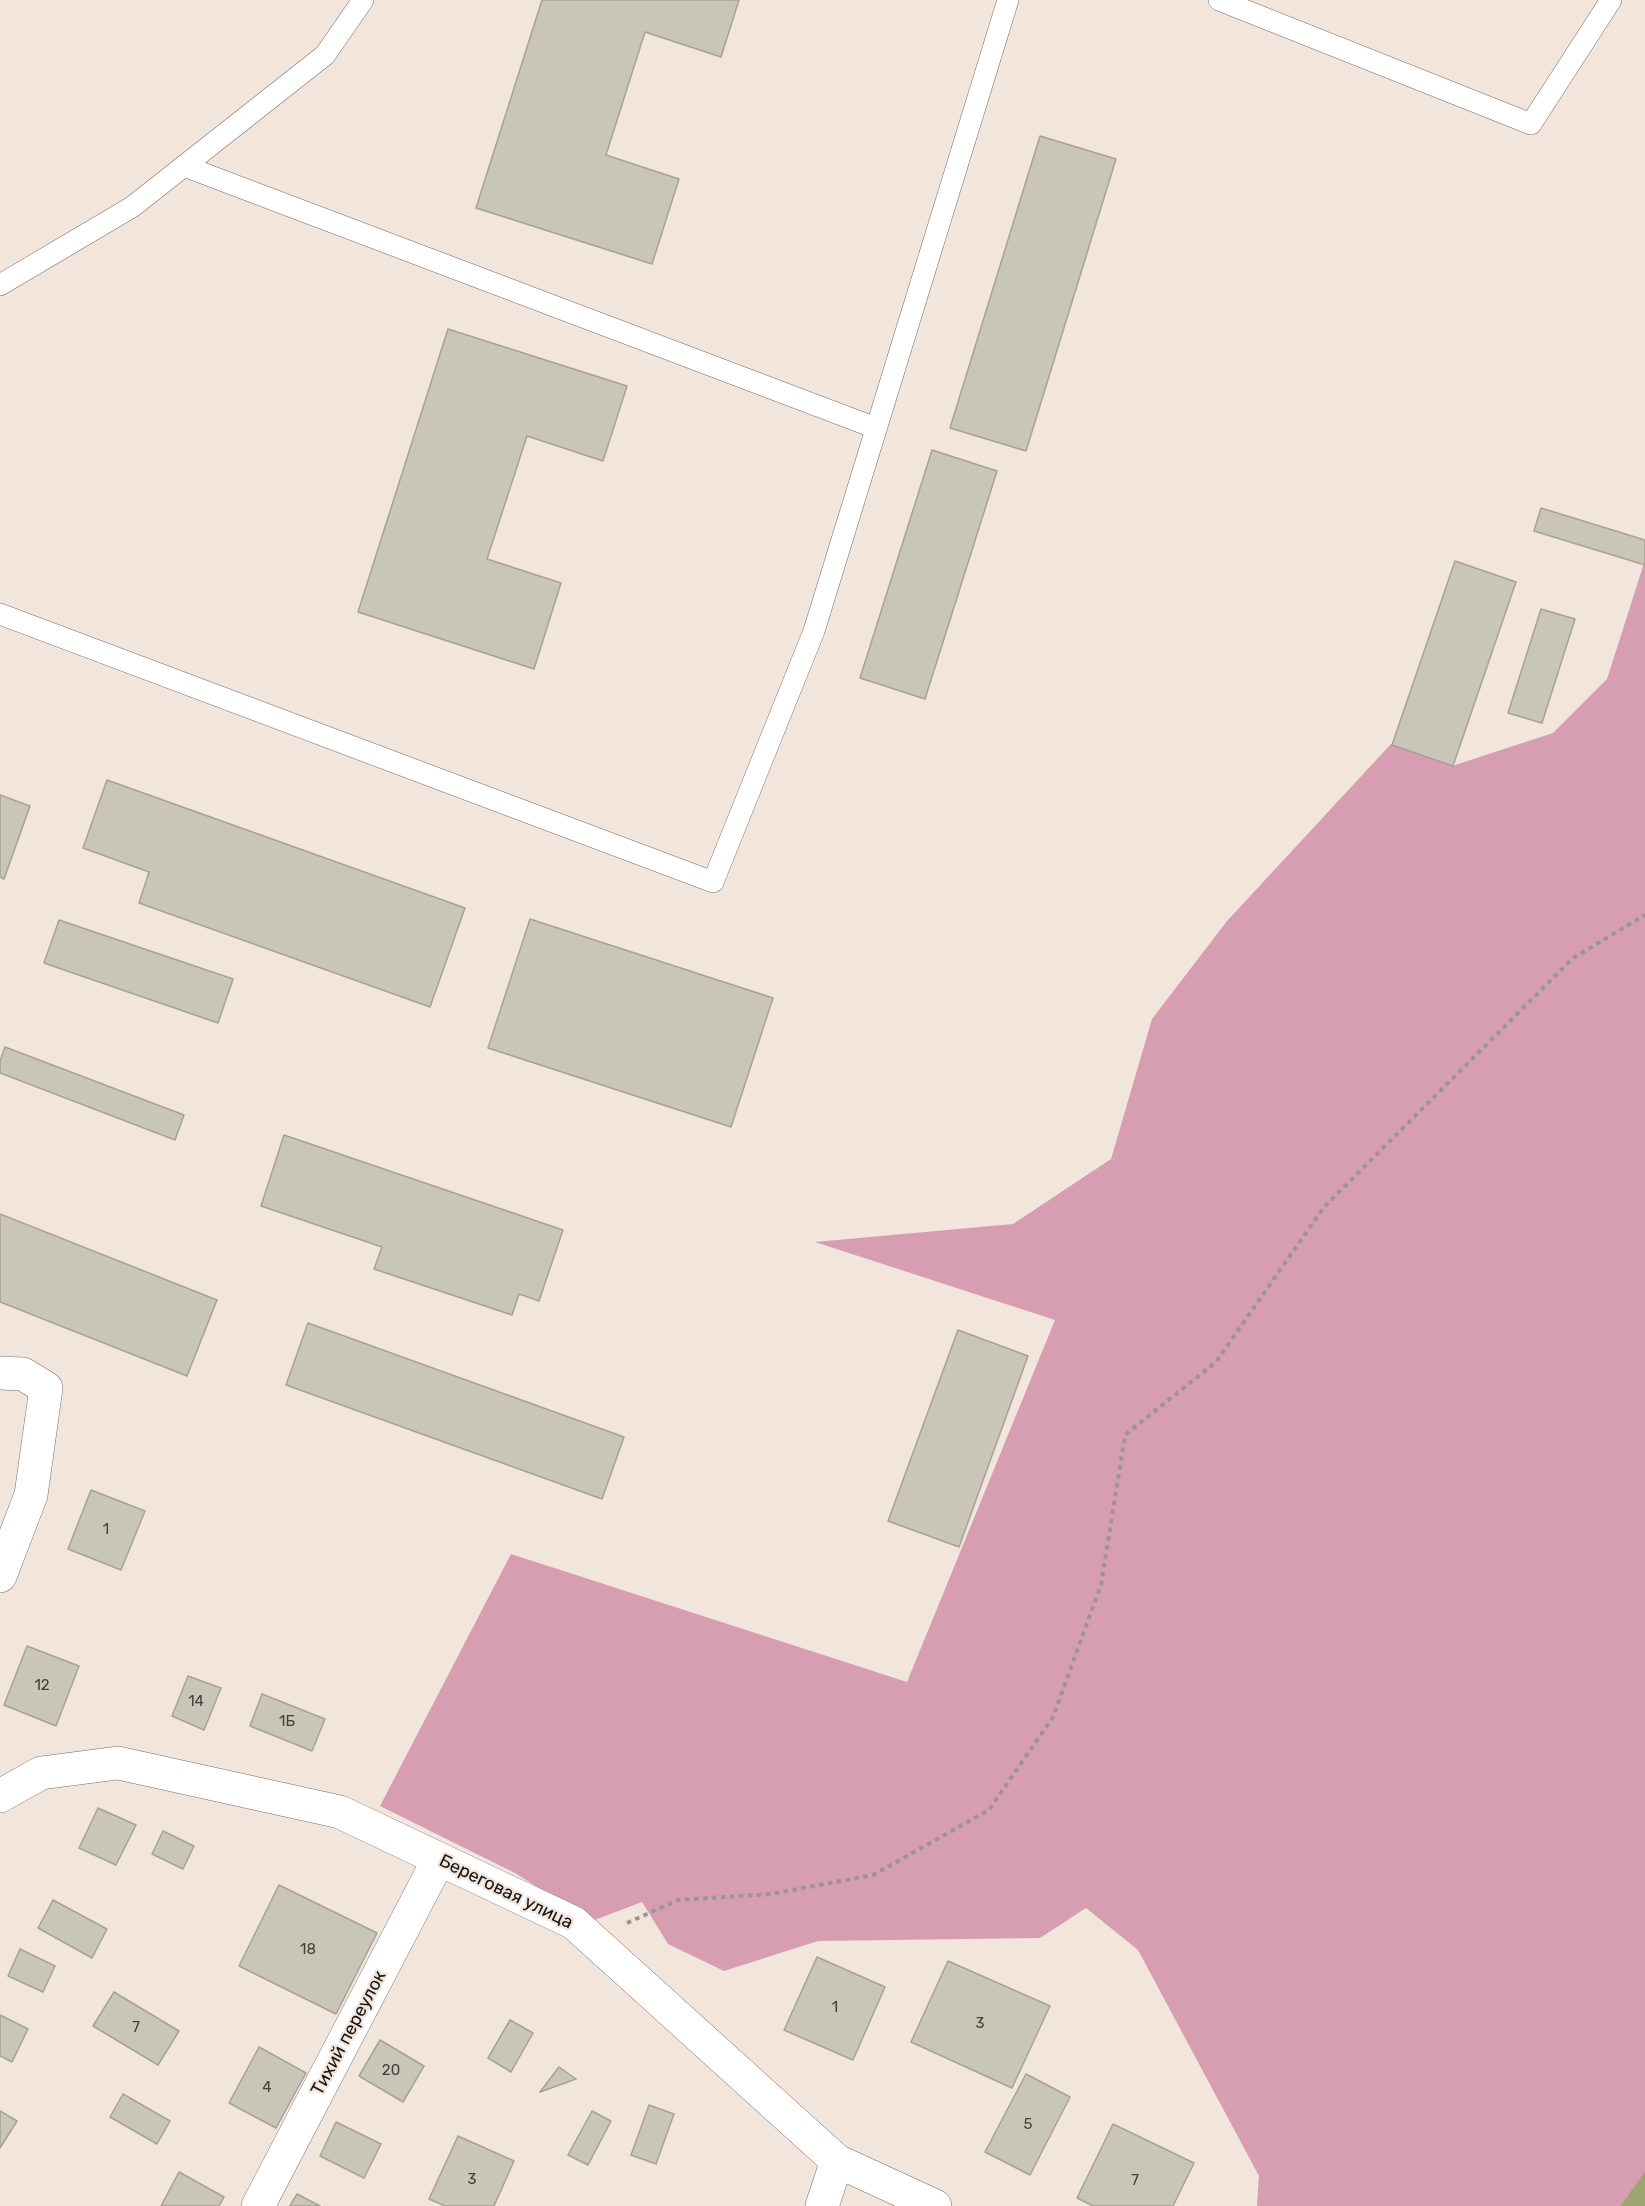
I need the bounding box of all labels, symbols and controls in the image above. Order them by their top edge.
house number: 1 [103,1521,109,1539]
house number: 12 [34,1677,50,1695]
house number: 14 [188,1693,204,1711]
house number: 1Б [279,1713,295,1731]
street label: Береговая улица [436,1850,576,1934]
house number: 18 [300,1941,316,1959]
street label: Тихий переулок [307,1967,391,2099]
house number: 1 [832,1999,838,2017]
house number: 3 [975,2015,985,2033]
house number: 7 [132,2019,140,2037]
house number: 20 [382,2062,400,2080]
house number: 4 [262,2079,272,2097]
house number: 5 [1024,2116,1032,2134]
house number: 3 [467,2171,477,2189]
house number: 7 [1131,2172,1139,2190]

